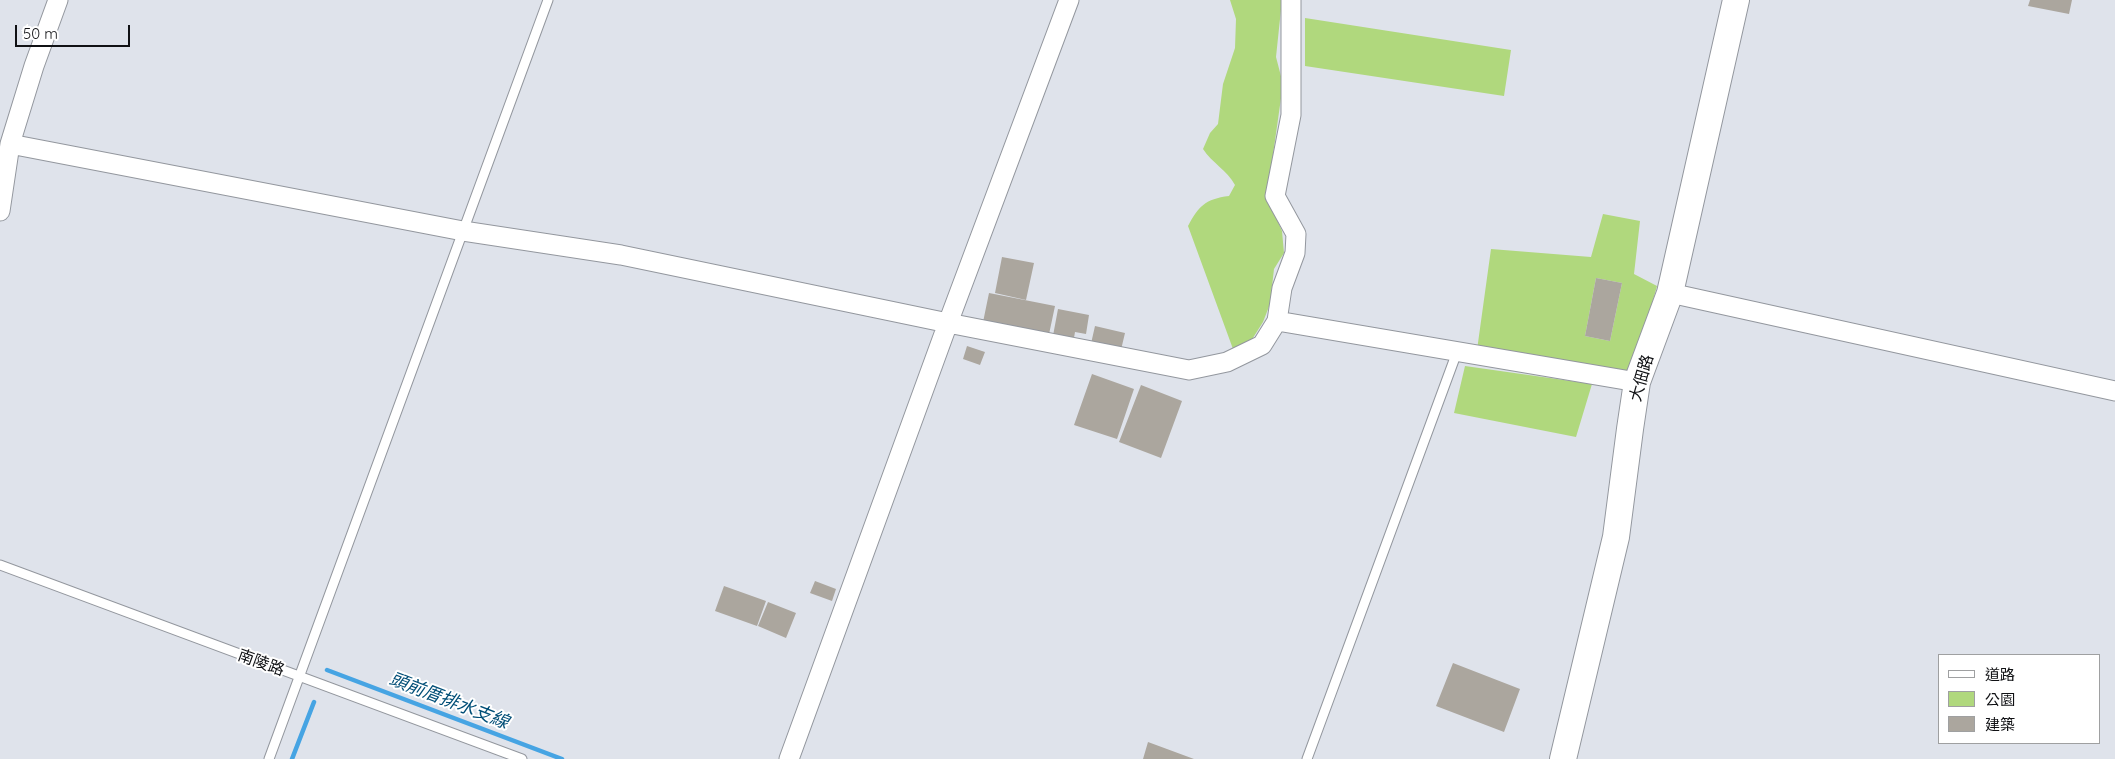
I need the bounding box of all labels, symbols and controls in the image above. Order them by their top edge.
scale bar [18,15,132,47]
text: 50 m [23,24,58,43]
street label: 大佃路 [1626,352,1658,404]
street label: 南陵路 [235,646,287,680]
legend [1938,654,2100,744]
text: 道路 [1985,665,2015,684]
water label: 頭前厝排水支線 [386,668,512,734]
text: 公園 [1985,690,2015,709]
text: 建築 [1985,715,2015,734]

